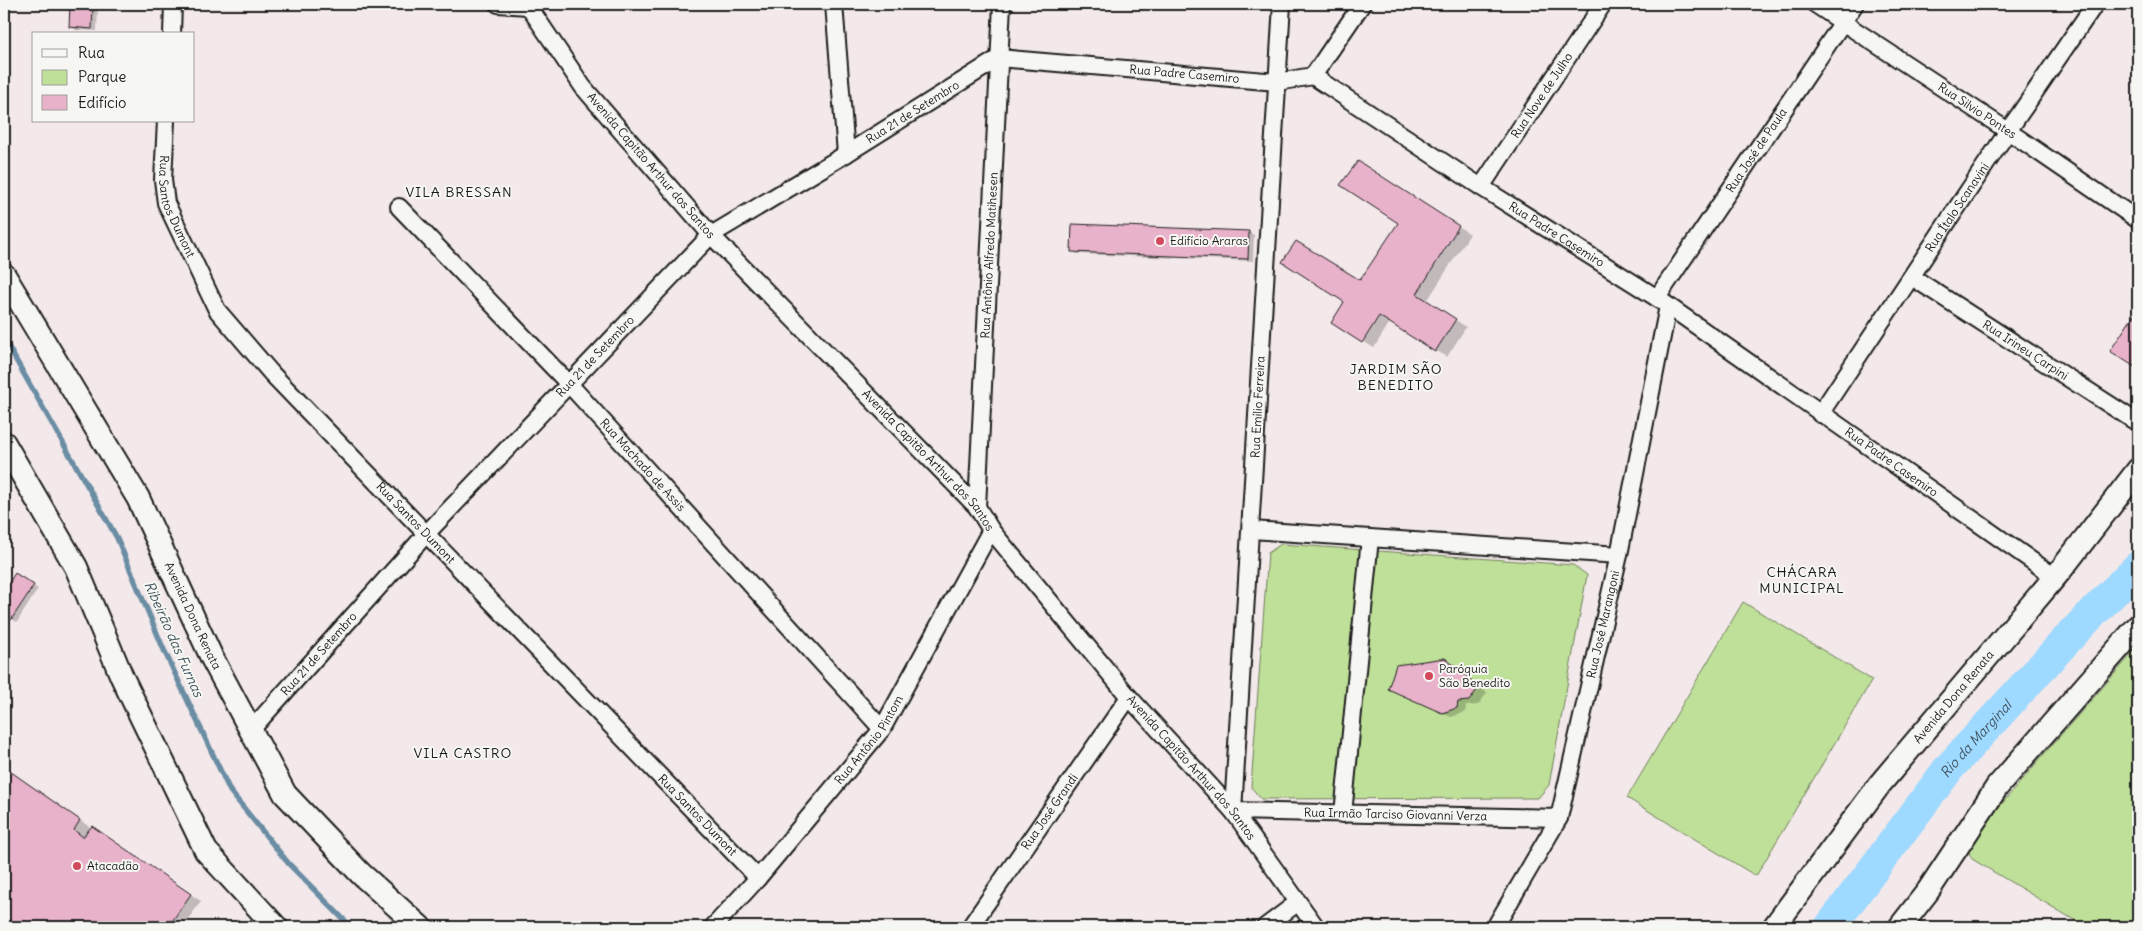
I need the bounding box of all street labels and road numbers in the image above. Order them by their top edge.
street label: Rua Nove de Julho [1508,49,1576,141]
street label: Rua Padre Casemiro [1129,61,1240,86]
street label: Rua 21 de Setembro [863,77,962,147]
street label: Rua Silvio Pontes [1935,79,2019,142]
street label: Avenida Capitão Arthur dos Santos [584,89,719,241]
street label: Rua José de Paula [1722,105,1790,195]
street label: Rua Santos Dumont [156,155,199,260]
street label: Rua Ítalo Scanavini [1922,160,1992,255]
street label: Rua Antônio Alfredo Matihesen [977,172,1001,339]
street label: Rua Padre Casemiro [1506,198,1608,270]
street label: Rua 21 de Setembro [553,312,637,400]
street label: Rua Irineu Carpini [1980,317,2071,383]
street label: Rua Emílio Ferreira [1247,355,1268,458]
street label: Avenida Capitão Arthur dos Santos [859,386,998,534]
street label: Rua Machado de Assis [597,415,689,514]
street label: Rua Padre Casemiro [1842,424,1941,500]
street label: Rua Santos Dumont [373,479,459,566]
street label: Avenida Dona Renata [162,559,225,672]
street label: Rua José Marangoni [1583,569,1622,680]
street label: Rua 21 de Setembro [277,609,360,699]
street label: Avenida Dona Renata [1910,647,1997,746]
street label: Rua Antônio Pintom [831,692,906,787]
street label: Avenida Capitão Arthur dos Santos [1124,692,1259,843]
street label: Rua Santos Dumont [655,771,740,859]
street label: Rua José Grandi [1018,771,1081,852]
street label: Rua Irmão Tarciso Giovanni Verza [1304,805,1487,823]

